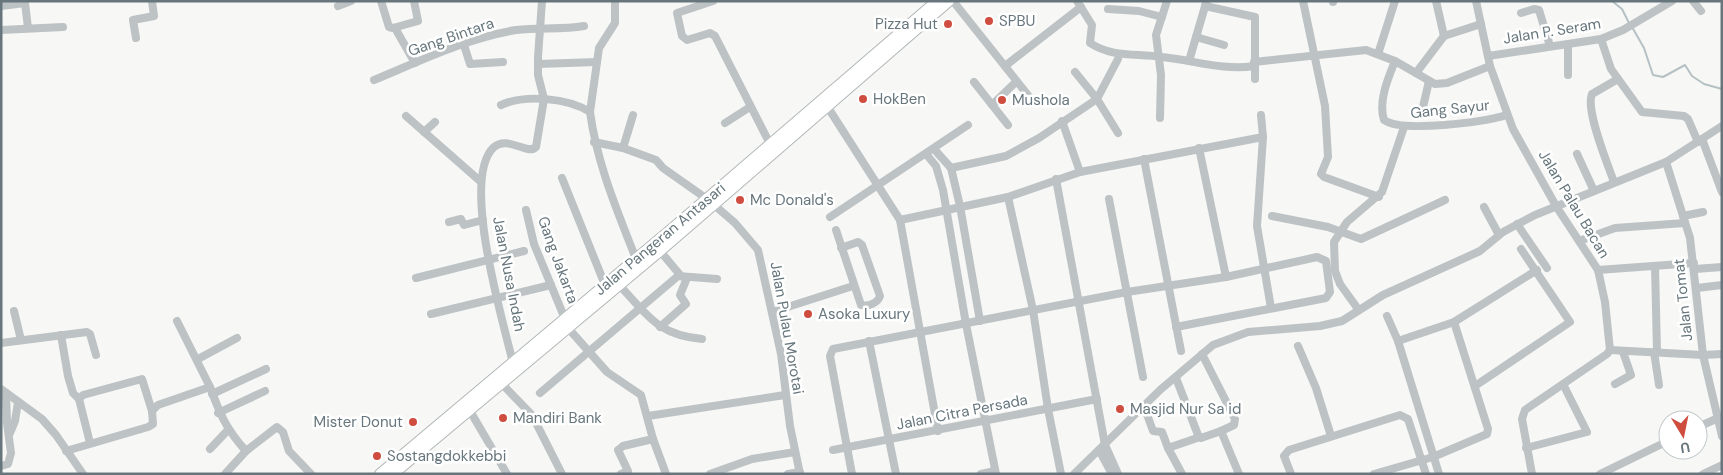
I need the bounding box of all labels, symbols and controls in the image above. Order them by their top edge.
place label: SPBU [999,11,1035,31]
street label: Gang Bintara [405,13,497,61]
street label: Jalan P. Seram [1502,13,1602,49]
place label: Pizza Hut [875,14,938,34]
marker: SPBU [983,15,995,27]
marker: Pizza Hut [942,18,954,30]
place label: HokBen [873,89,926,109]
place label: Mushola [1012,90,1070,110]
marker: HokBen [857,93,869,105]
marker: Mushola [996,94,1008,106]
street label: Gang Sayur [1409,95,1491,123]
street label: Jalan Palau Bacan [1534,146,1614,262]
street label: Jalan Pangeran Antasari [590,178,730,300]
place label: Mc Donald's [750,190,834,210]
marker: Mc Donald's [734,194,746,206]
street label: Gang Jakarta [533,214,583,306]
street label: Jalan Nusa Indah [488,215,530,333]
street label: Jalan Tomat [1669,258,1697,342]
street label: Jalan Pulau Morotai [766,260,808,396]
place label: Asoka Luxury [818,304,911,324]
marker: Asoka Luxury [802,308,814,320]
street label: Jalan Citra Persada [895,389,1029,435]
place label: Masjid Nur Sa id [1130,399,1241,419]
marker: Masjid Nur Sa id [1114,403,1126,415]
place label: Mandiri Bank [513,408,602,428]
north arrow [1658,410,1708,460]
place label: Mister Donut [314,412,403,432]
marker: Mandiri Bank [497,412,509,424]
marker: Mister Donut [407,416,419,428]
text: U [1679,438,1692,457]
place label: Sostangdokkebbi [387,446,506,466]
marker: Sostangdokkebbi [371,450,383,462]

